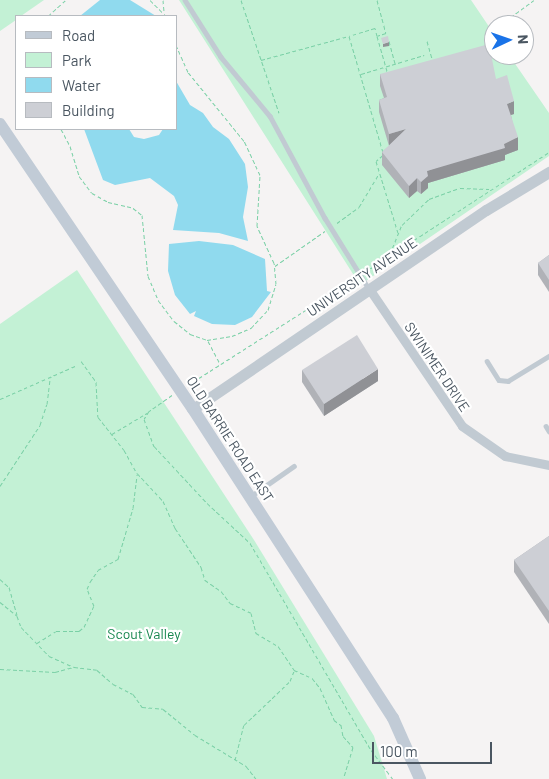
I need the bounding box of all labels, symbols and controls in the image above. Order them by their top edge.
legend [15,15,178,130]
north arrow [484,15,534,65]
text: Road [62,26,95,44]
text: N [515,34,532,44]
text: Park [62,51,91,69]
text: Water [62,76,101,94]
text: Building [62,101,115,119]
street label: UNIVERSITY AVENUE [304,234,420,320]
street label: SWINIMER DRIVE [401,319,473,415]
street label: OLD BARRIE ROAD EAST [183,373,277,505]
park label: Scout Valley [107,626,181,642]
scale bar [374,732,494,764]
text: 100 m [380,742,418,760]

